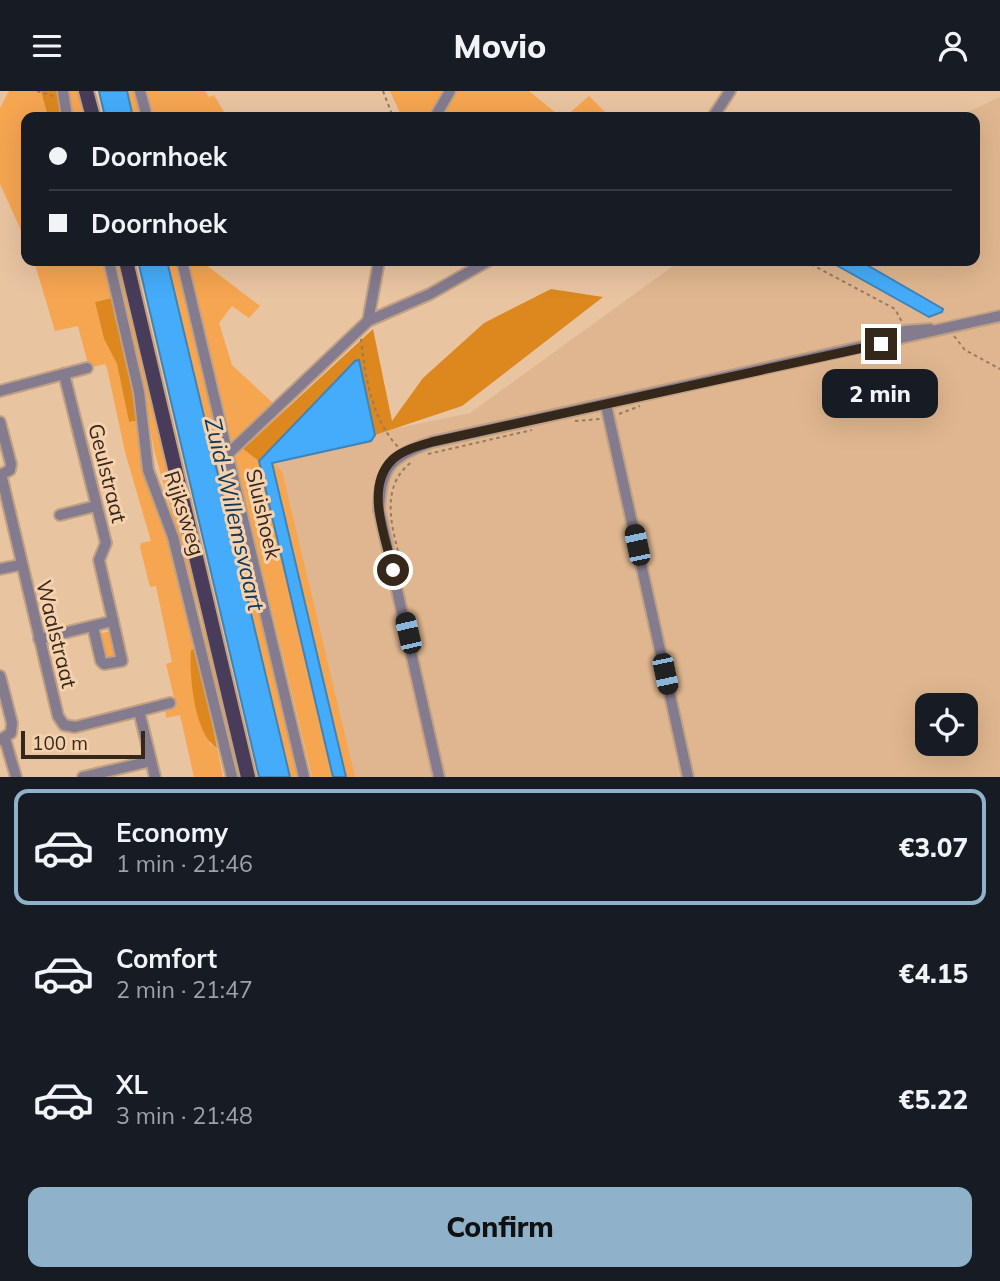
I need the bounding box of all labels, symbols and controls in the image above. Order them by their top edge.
text: Movio [454,26,546,66]
icon: menu [28,27,66,65]
icon: person [934,27,972,65]
text: Doornhoek [91,140,227,173]
text: Doornhoek [91,207,227,240]
route end [865,328,897,360]
callout: 2 min [823,369,939,417]
text: 2 min [849,379,911,408]
water label: Zuid-Willemsvaart [199,415,272,614]
street label: Geulstraat [83,421,133,525]
street label: Sluishoek [241,466,287,562]
street label: Rijksweg [159,467,211,559]
car [623,522,652,568]
route start [377,554,409,586]
street label: Waalstraat [31,577,83,691]
car [394,610,423,656]
car [651,651,680,697]
map controls [915,693,978,756]
button: locate [915,693,978,756]
scale bar [21,728,145,760]
text: 100 m [32,731,88,755]
icon: car [32,816,95,879]
text: Economy [116,816,228,849]
text: €3.07 [899,831,968,864]
text: 1 min · 21:46 [116,849,253,878]
icon: car [32,942,95,1005]
text: Comfort [116,942,217,975]
text: €4.15 [899,957,968,990]
text: 2 min · 21:47 [116,975,253,1004]
icon: car [32,1068,95,1131]
text: XL [116,1068,148,1101]
text: €5.22 [899,1083,968,1116]
text: 3 min · 21:48 [116,1101,253,1130]
button: Confirm [28,1187,972,1267]

